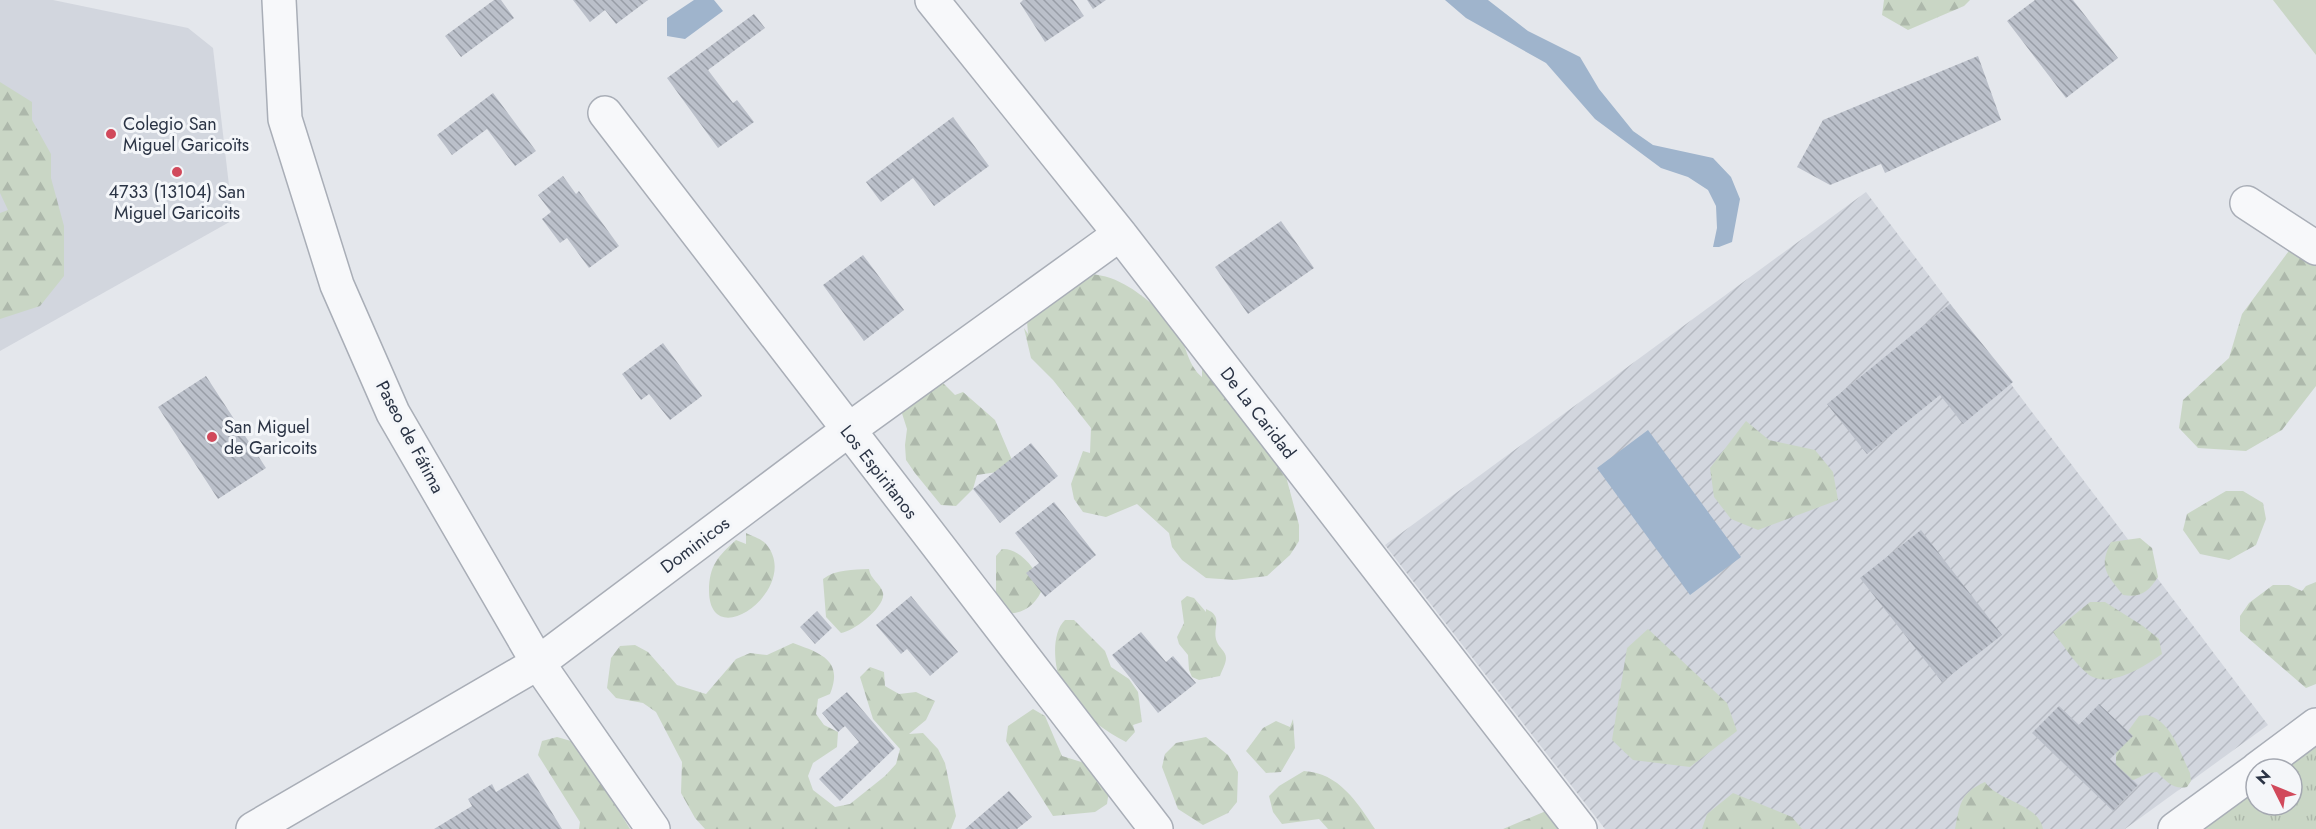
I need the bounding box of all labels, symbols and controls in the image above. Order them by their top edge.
place label: Colegio San Miguel Garicoïts [123,111,249,158]
marker: Colegio San Miguel Garicoïts [104,127,118,141]
marker: 4733 (13104) San Miguel Garicoits [170,165,184,179]
place label: 4733 (13104) San Miguel Garicoits [109,179,245,226]
street label: De La Caridad [1214,362,1302,464]
street label: Paseo de Fátima [369,376,451,498]
place label: San Miguel de Garicoits [224,414,317,461]
street label: Los Espiritanos [834,419,924,525]
marker: San Miguel de Garicoits [205,430,219,444]
street label: Dominicos [655,510,735,580]
north arrow [2244,757,2304,817]
text: N [2251,765,2276,790]

